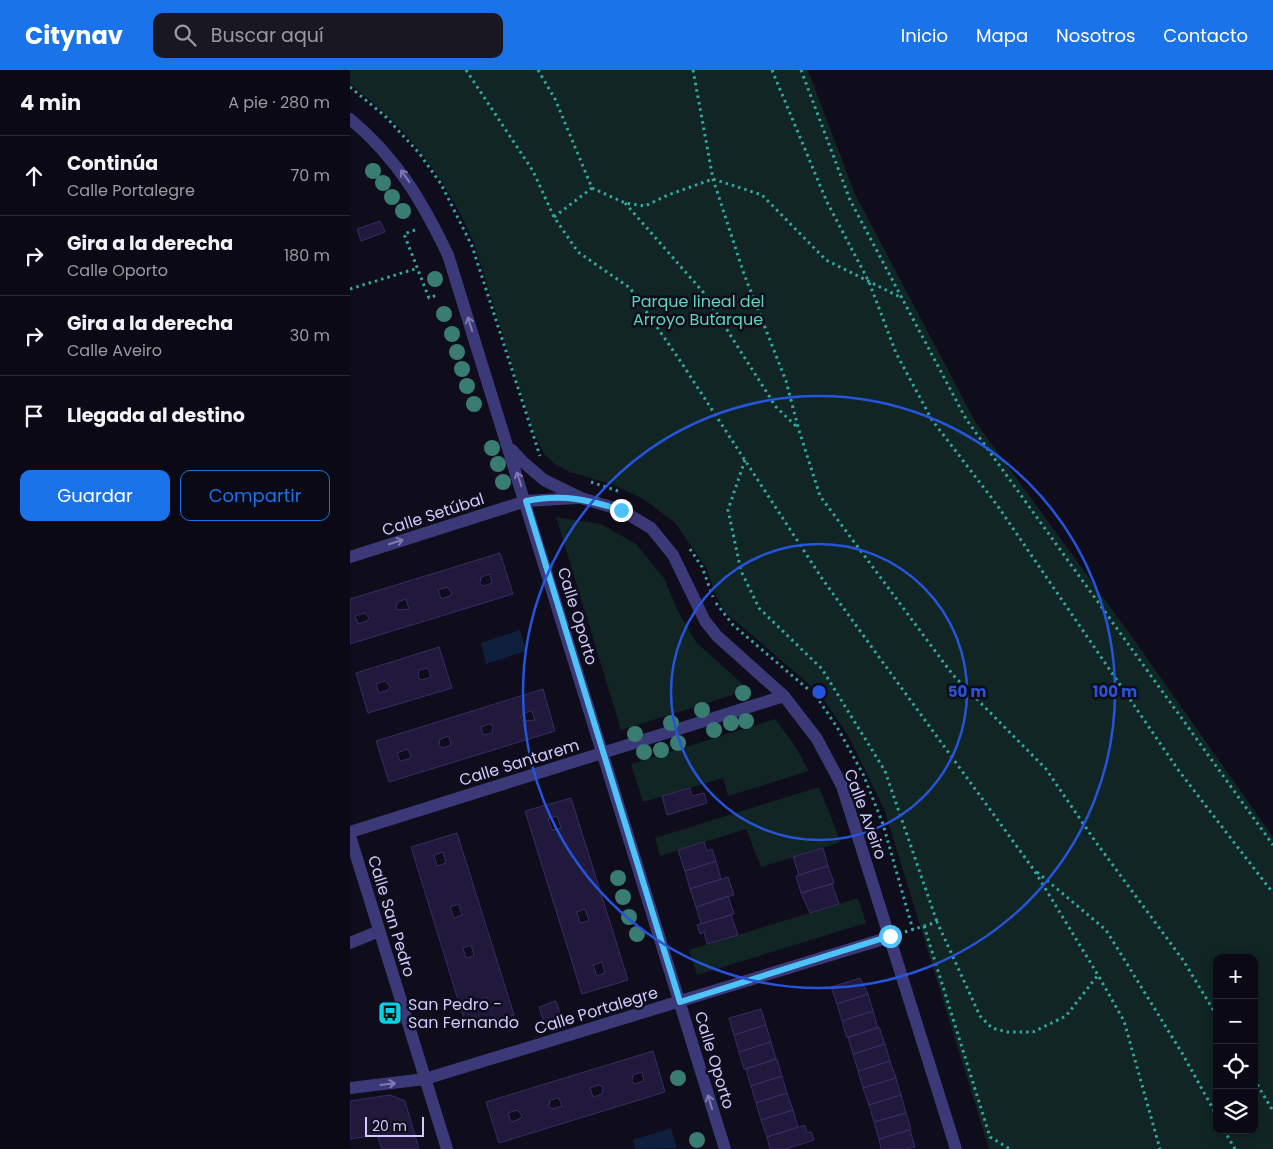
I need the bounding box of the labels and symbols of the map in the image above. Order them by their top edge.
one-way arrow [399,170,410,183]
park label: Parque lineal del Arroyo Butarque [631,290,765,331]
one-way arrow [464,316,474,332]
one-way arrow [514,471,523,487]
street label: Calle Setúbal [379,487,487,542]
route end [610,499,633,522]
one-way arrow [388,537,404,547]
street label: Calle Oporto [552,565,603,668]
text: 50 m [948,681,986,702]
text: 100 m [1093,681,1137,702]
centre of rings [810,683,828,701]
street label: Calle Santarem [456,733,582,792]
street label: Calle Aveiro [838,766,893,863]
street label: Calle San Pedro [362,852,421,980]
route start [879,925,902,948]
street label: Calle Portalegre [532,981,661,1040]
place label: San Pedro - San Fernando [408,993,519,1034]
bus stop icon: San Pedro - San Fernando [377,1000,403,1026]
street label: Calle Oporto [689,1009,740,1112]
one-way arrow [379,1079,395,1089]
one-way arrow [705,1095,715,1111]
scale bar [365,1114,424,1137]

